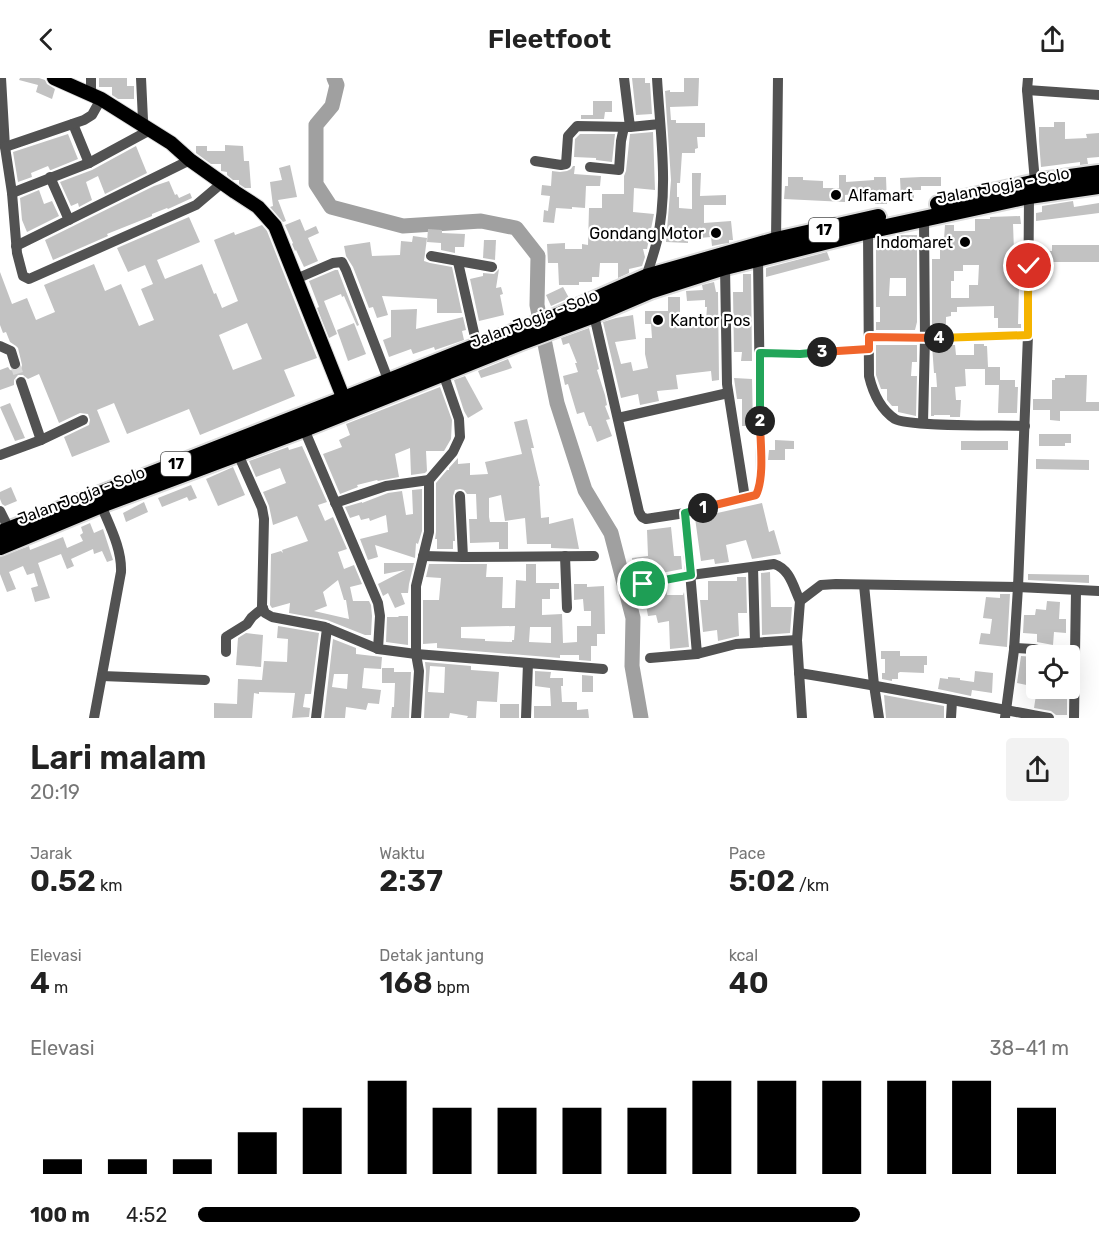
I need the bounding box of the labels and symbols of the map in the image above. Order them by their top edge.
street label: Jalan Jogja - Solo [935,163,1071,208]
place label: Alfamart [848,186,913,205]
marker: Alfamart [829,188,843,202]
road number: 17 [809,218,839,242]
place label: Gondang Motor [589,224,704,243]
marker: Gondang Motor [709,226,723,240]
place label: Indomaret [876,233,953,252]
marker: Indomaret [958,235,972,249]
pin [1003,240,1054,291]
street label: Jalan Jogja - Solo [468,285,601,352]
place label: Kantor Pos [670,311,751,330]
marker: Kantor Pos [651,313,665,327]
pin: 4 [924,323,954,353]
pin: 3 [807,337,837,367]
pin: 2 [745,406,775,436]
road number: 17 [161,452,191,476]
street label: Jalan Jogja - Solo [15,462,148,529]
pin: 1 [688,493,718,523]
pin [617,558,668,609]

